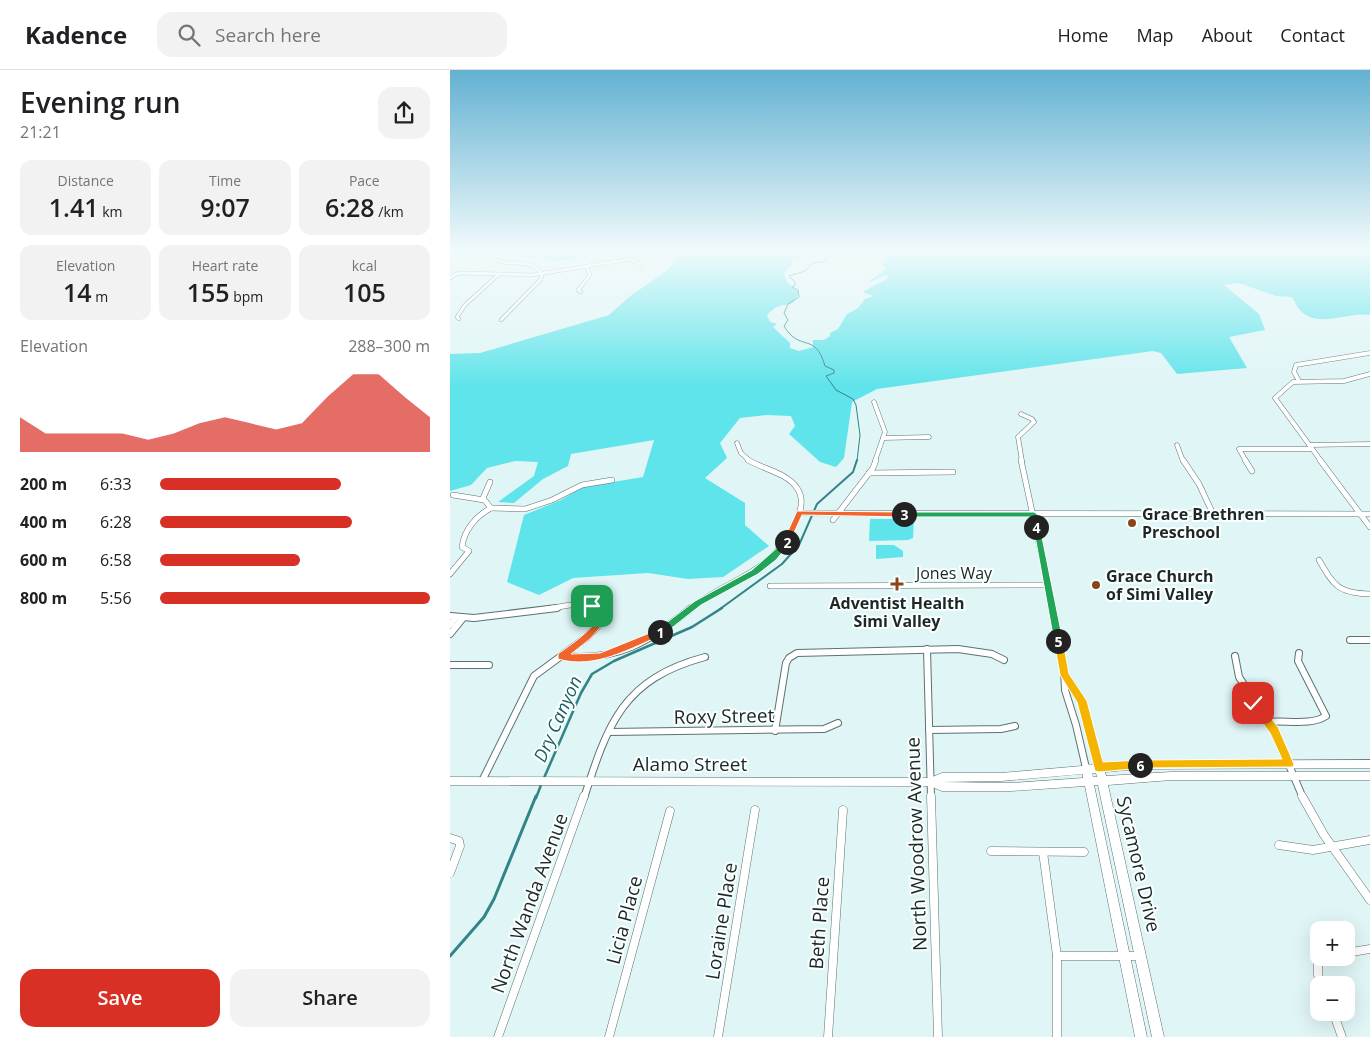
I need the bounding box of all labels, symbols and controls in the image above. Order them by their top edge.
search box [157,12,507,57]
text: Kadence [25,18,127,51]
icon: search [175,21,203,49]
text: Search here [215,22,321,48]
text: Home [1058,23,1108,47]
text: Map [1136,23,1174,47]
text: About [1202,23,1252,47]
text: Contact [1280,23,1345,47]
text: Evening run [20,83,181,121]
button: share [378,87,430,139]
text: 21:21 [20,121,61,143]
text: Distance [58,171,114,190]
text: Time [209,171,241,190]
text: Pace [349,171,380,190]
text: 1.41 [49,190,99,224]
text: 9:07 [200,190,250,224]
text: 6:28 [325,190,375,224]
text: km [99,202,123,221]
text: /km [375,202,404,221]
text: Elevation [56,256,115,275]
text: Heart rate [192,256,258,275]
text: kcal [352,256,377,275]
text: 14 [63,275,92,309]
text: 155 [187,275,230,309]
text: 105 [343,275,386,309]
text: m [92,287,108,306]
text: bpm [230,287,263,306]
text: Elevation [20,335,88,357]
text: 288–300 m [348,335,430,357]
text: 200 m [20,473,67,495]
text: 6:33 [100,473,132,495]
pin: 3 [892,502,916,526]
place label: Grace Brethren Preschool [1142,503,1265,543]
text: 3 [900,505,909,524]
text: 400 m [20,511,67,533]
text: 6:28 [100,511,132,533]
pin: 4 [1024,514,1048,540]
marker: Grace Brethren Preschool [1126,517,1138,529]
text: 4 [1032,518,1041,537]
pin: 2 [774,530,800,554]
text: 2 [783,533,792,552]
text: 600 m [20,549,67,571]
text: 6:58 [100,549,132,571]
street label: Jones Way [914,562,993,584]
place label: Grace Church of Simi Valley [1106,565,1214,605]
marker: Adventist Health Simi Valley [890,577,904,591]
marker: Grace Church of Simi Valley [1090,579,1102,591]
pin [571,585,613,627]
text: 800 m [20,587,67,609]
text: 5:56 [100,587,132,609]
icon: arrive [578,592,606,620]
place label: Adventist Health Simi Valley [830,592,964,632]
pin: 1 [648,620,672,644]
text: 1 [656,623,665,642]
pin: 5 [1046,628,1070,654]
text: 5 [1054,632,1063,651]
water label: Dry Canyon [527,672,587,766]
pin [1232,682,1274,724]
icon: check [1239,689,1267,717]
street label: Roxy Street [673,702,775,730]
street label: North Woodrow Avenue [899,737,933,951]
street label: Alamo Street [633,751,747,777]
pin: 6 [1128,752,1152,778]
text: 6 [1136,756,1145,775]
street label: Sycamore Drive [1111,794,1167,934]
street label: North Wanda Avenue [484,809,574,997]
street label: Loraine Place [699,861,743,981]
street label: Licia Place [600,873,648,967]
street label: Beth Place [803,876,835,970]
map controls [1310,921,1355,1021]
button: + [1310,921,1355,966]
button: Save [20,969,220,1027]
button: Share [230,969,430,1027]
button: − [1310,976,1355,1021]

